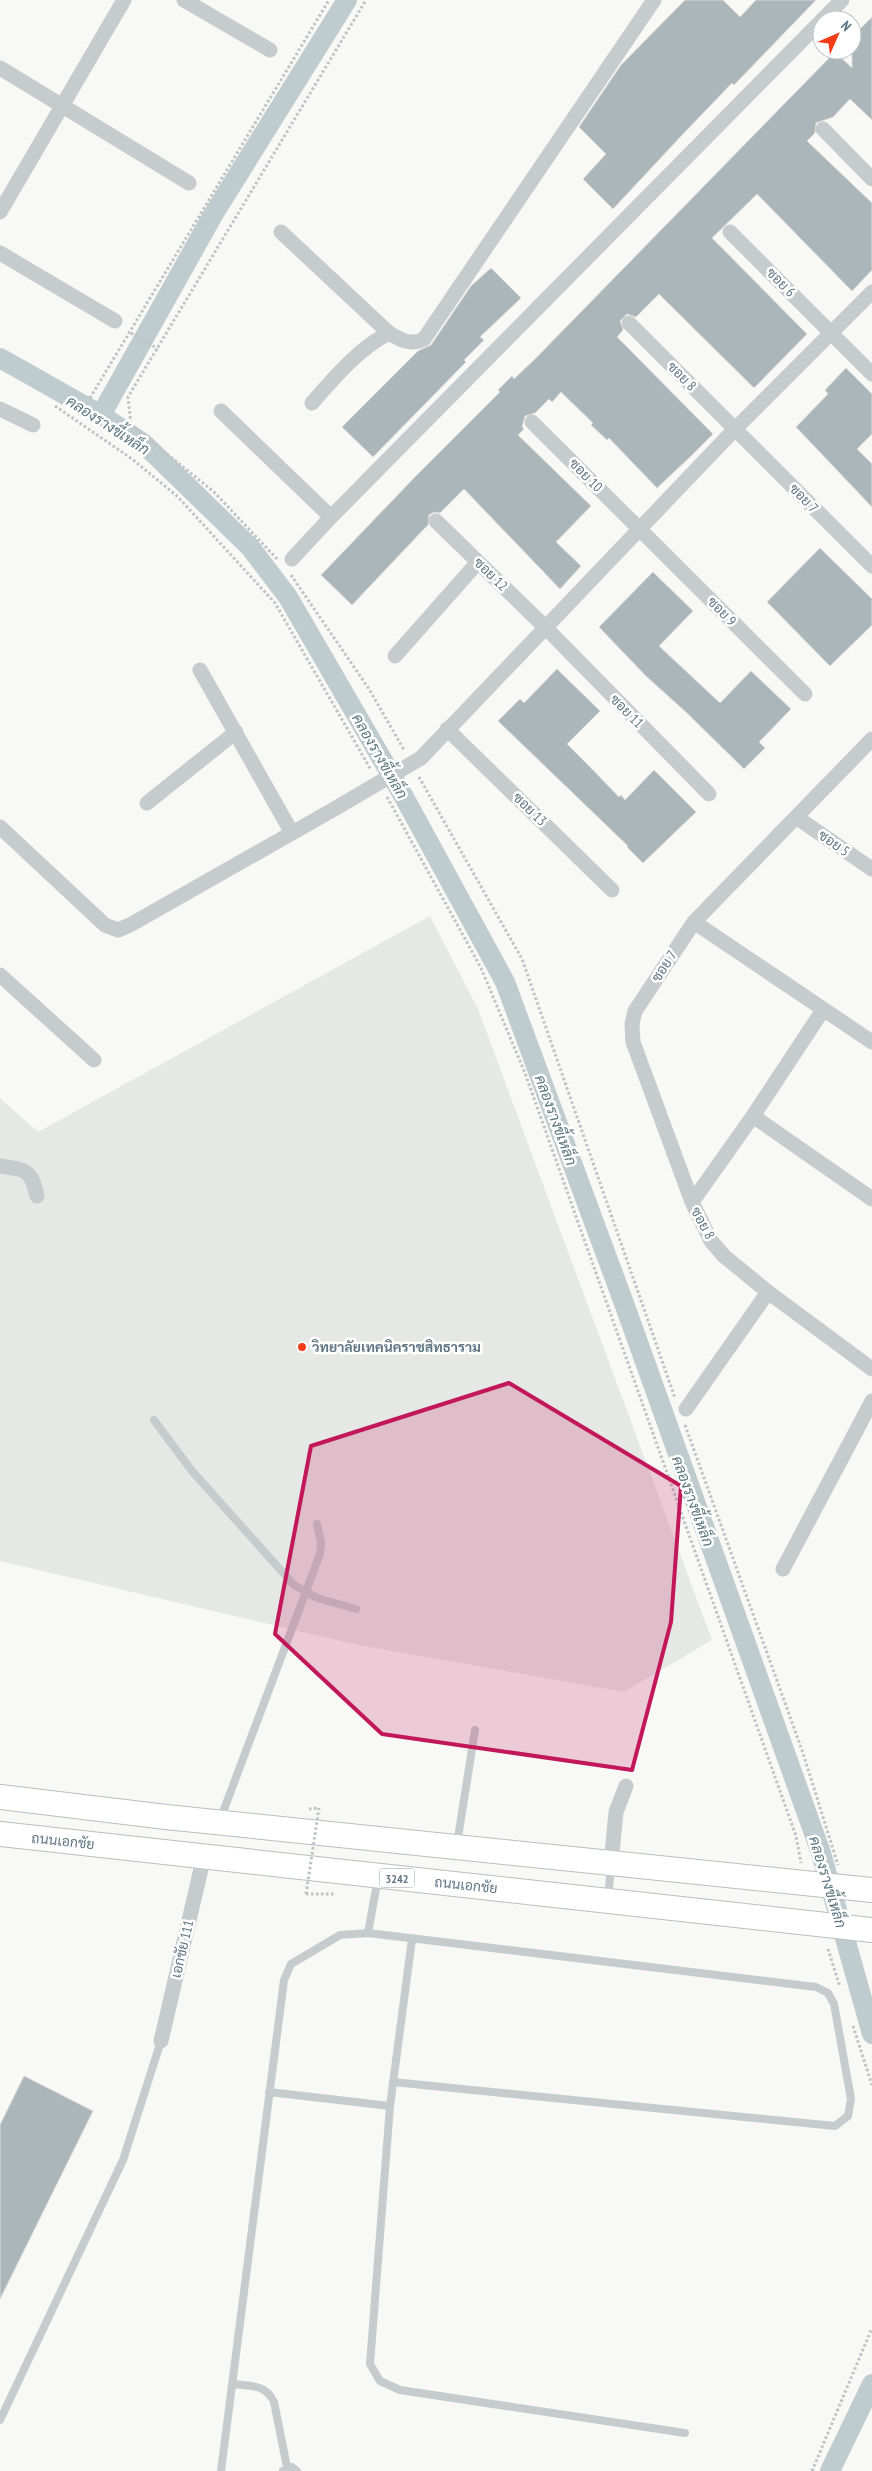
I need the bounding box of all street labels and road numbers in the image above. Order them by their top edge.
street label: ซอย 6 [763,264,799,300]
street label: ซอย 8 [664,358,700,394]
street label: ซอย 10 [565,454,607,496]
street label: ซอย 7 [786,480,822,516]
street label: ซอย 12 [470,553,512,595]
street label: ซอย 9 [704,593,740,629]
street label: ซอย 11 [606,690,648,732]
street label: ซอย 13 [509,788,551,830]
street label: ซอย 5 [815,826,853,860]
street label: ซอย 7 [647,947,681,985]
street label: ซอย 8 [687,1204,719,1242]
street label: ถนนเอกชัย [31,1829,95,1853]
road number: 3242 [380,1869,414,1888]
street label: ถนนเอกชัย [434,1873,498,1897]
street label: เอกชัย 111 [167,1918,197,1980]

